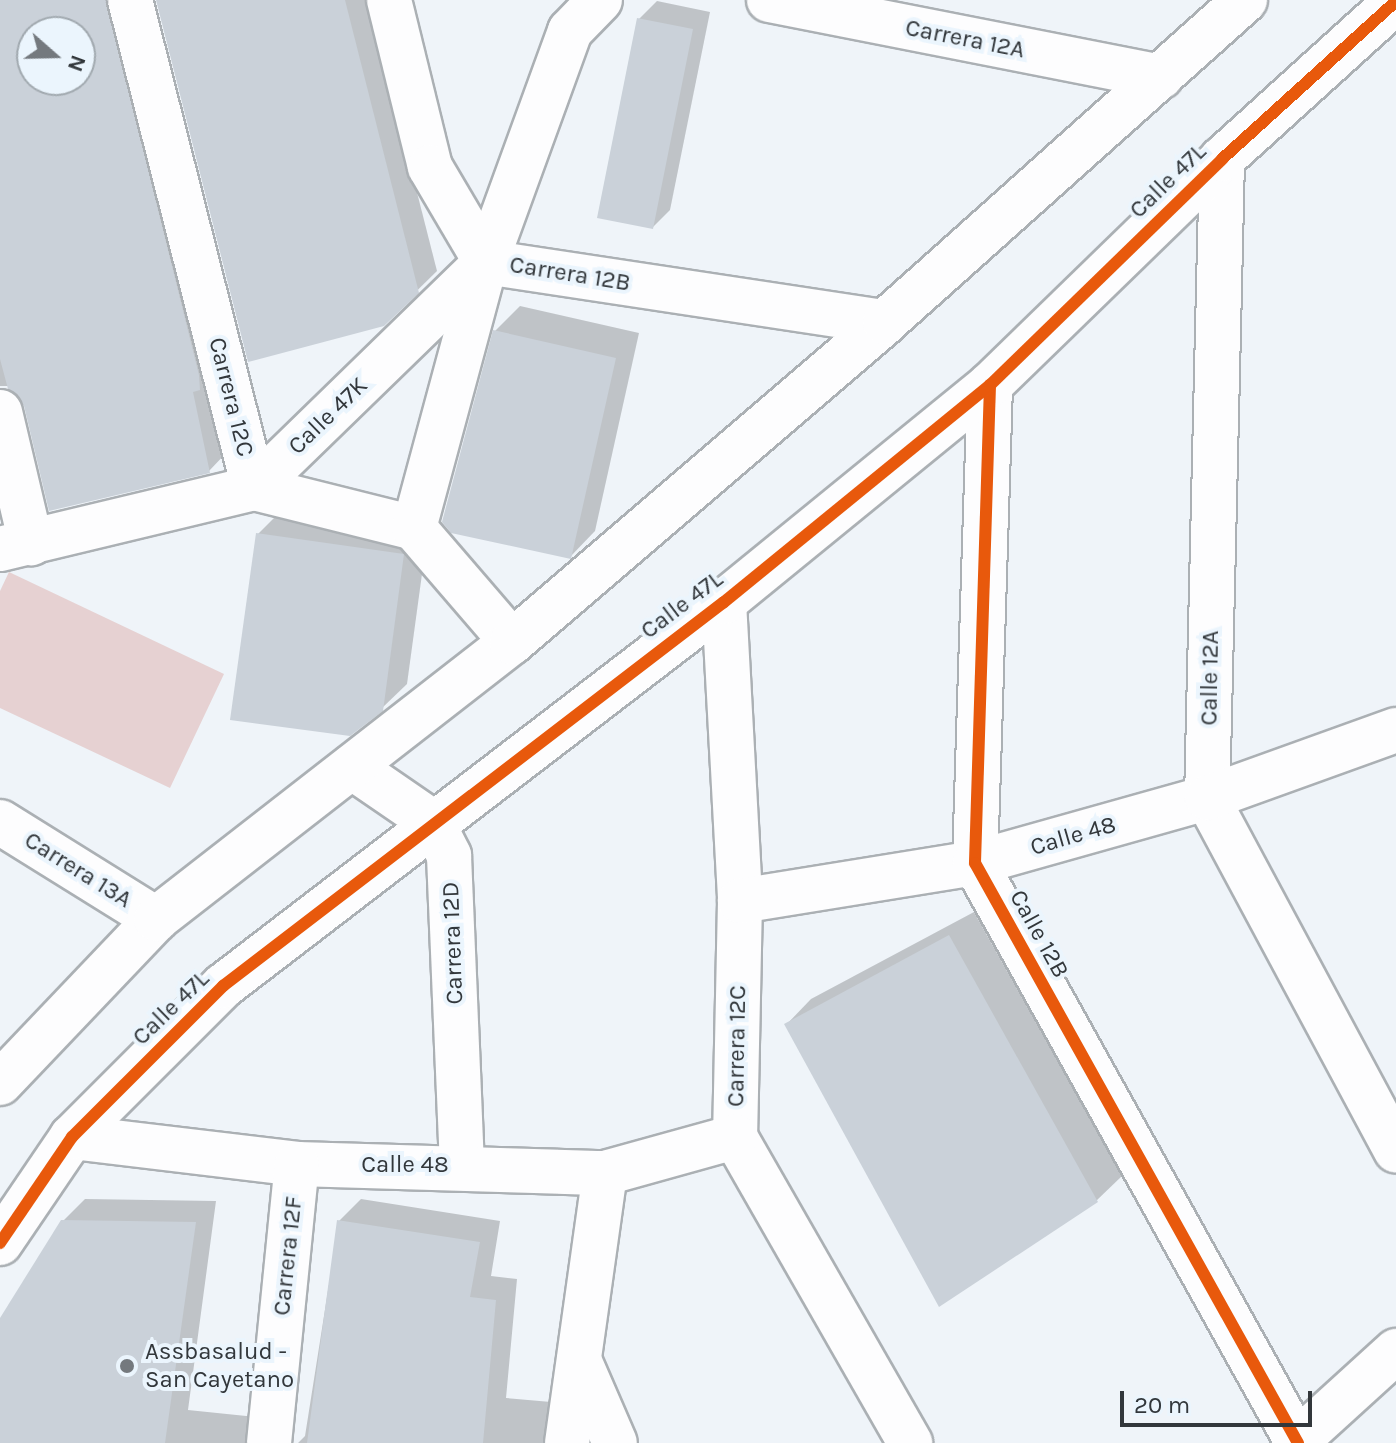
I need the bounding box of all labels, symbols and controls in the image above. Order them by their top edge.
street label: Carrera 12A [903,13,1027,65]
north arrow [16,16,96,96]
text: N [62,52,92,75]
street label: Calle 47L [1124,138,1212,224]
street label: Carrera 12B [508,250,632,298]
street label: Carrera 12C [202,334,260,460]
street label: Calle 47K [283,371,373,461]
street label: Calle 47L [635,565,729,645]
street label: Calle 12A [1195,630,1225,726]
street label: Calle 48 [1027,810,1119,862]
street label: Carrera 13A [19,826,137,914]
street label: Carrera 12D [436,881,470,1005]
street label: Calle 12B [1003,885,1075,983]
street label: Calle 47L [127,965,215,1051]
street label: Carrera 12C [722,985,752,1107]
street label: Calle 48 [361,1151,449,1179]
street label: Carrera 12F [267,1195,309,1317]
place label: Assbasalud - San Cayetano [145,1338,294,1394]
marker: Assbasalud - San Cayetano [116,1355,138,1377]
scale bar [1124,1375,1316,1425]
text: 20 m [1134,1391,1190,1419]

